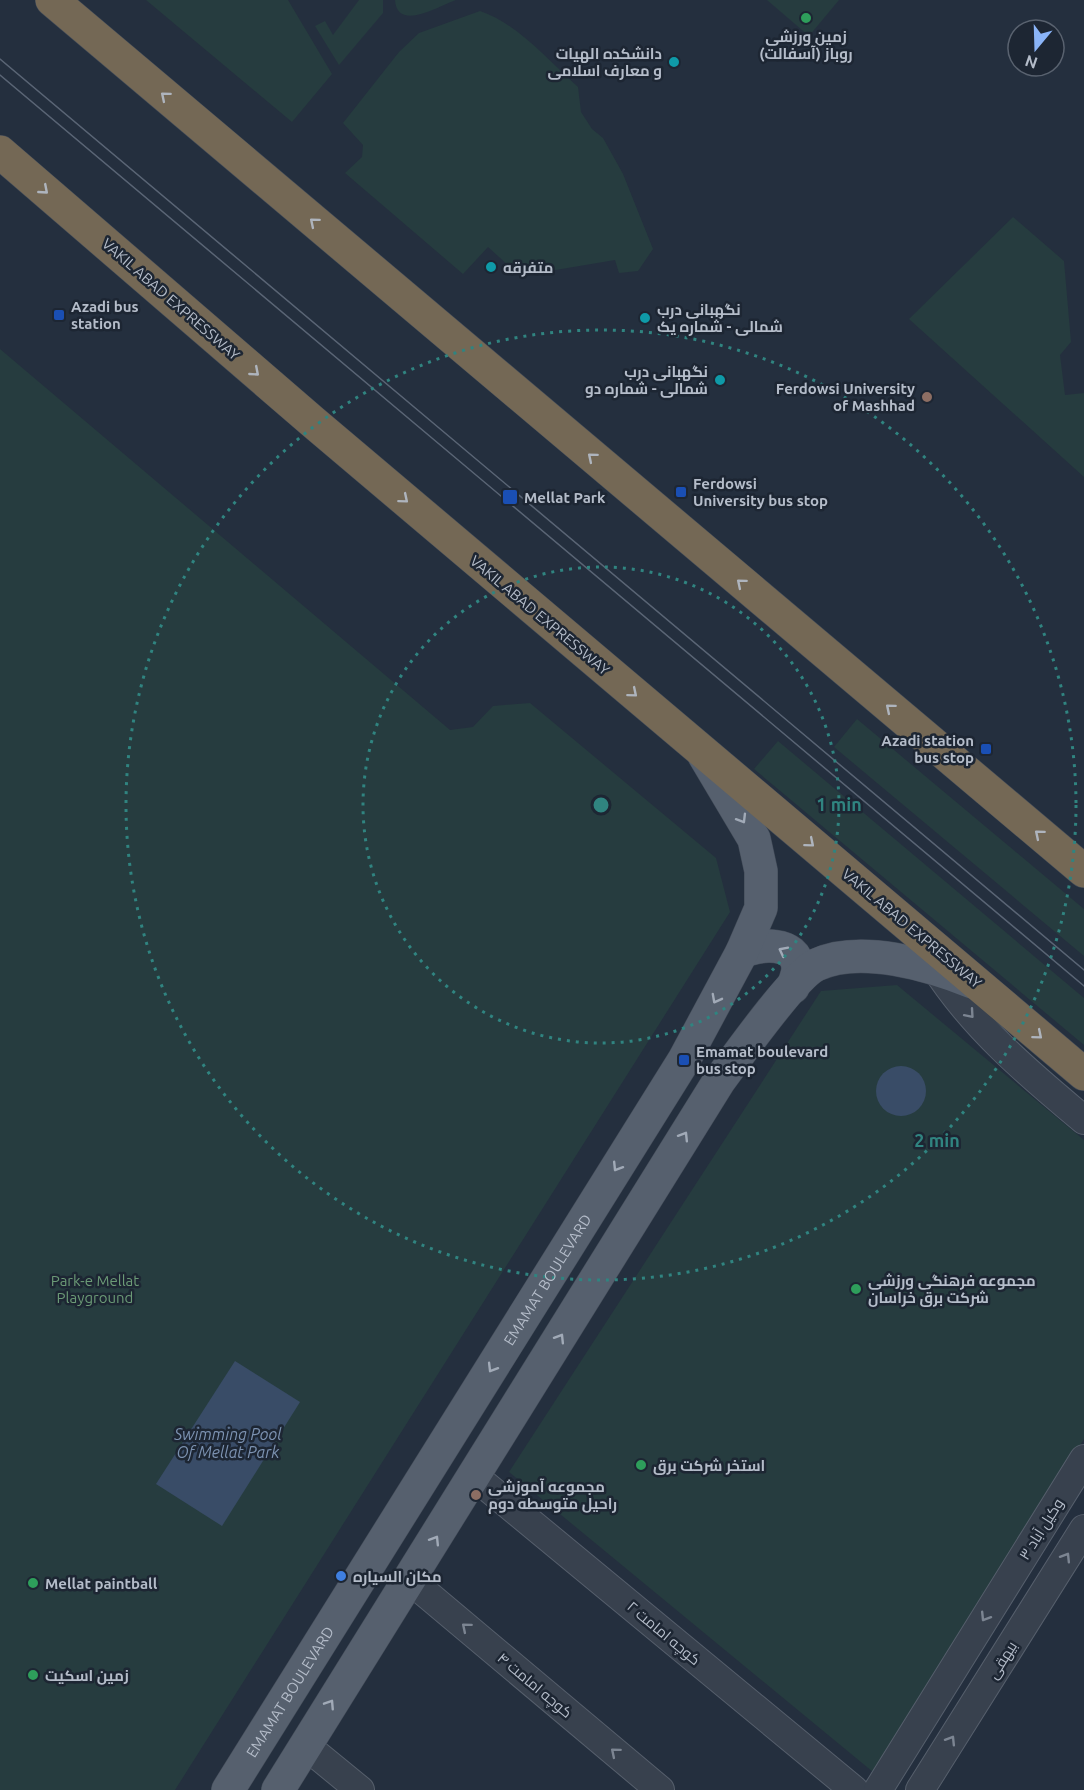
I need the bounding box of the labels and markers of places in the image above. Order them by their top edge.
marker: زمین ورزشی روباز (آسفالت) [799,11,813,25]
place label: زمین ورزشی روباز (آسفالت) [759,28,853,63]
place label: دانشکده الهیات و معارف اسلامی [547,45,662,80]
marker: دانشکده الهیات و معارف اسلامی [667,55,681,69]
place label: متفرقه [503,259,553,277]
marker: متفرقه [484,260,498,274]
place label: Azadi bus station [71,298,139,332]
place label: نگهبانی درب شمالی - شماره یک [657,301,783,336]
marker: Azadi bus station [52,308,66,322]
marker: نگهبانی درب شمالی - شماره یک [638,311,652,325]
place label: نگهبانی درب شمالی - شماره دو [585,363,708,398]
marker: نگهبانی درب شمالی - شماره دو [713,373,727,387]
place label: Ferdowsi University of Mashhad [776,380,915,414]
marker: Ferdowsi University of Mashhad [920,390,934,404]
place label: Ferdowsi University bus stop [693,475,828,509]
marker: Ferdowsi University bus stop [674,485,688,499]
marker: Mellat Park [501,488,519,506]
place label: Mellat Park [524,489,606,506]
place label: Azadi station bus stop [881,732,974,766]
marker: Azadi station bus stop [979,742,993,756]
centre of rings [591,795,611,815]
place label: Emamat boulevard bus stop [696,1043,828,1077]
marker: Emamat boulevard bus stop [677,1053,691,1067]
place label: مجموعه فرهنگی ورزشی شرکت برق خراسان [868,1272,1036,1307]
marker: مجموعه فرهنگی ورزشی شرکت برق خراسان [849,1282,863,1296]
place label: استخر شرکت برق [653,1457,765,1475]
marker: استخر شرکت برق [634,1458,648,1472]
place label: مجموعه آموزشی راحیل متوسطه دوم [488,1478,617,1514]
marker: مجموعه آموزشی راحیل متوسطه دوم [469,1488,483,1502]
place label: مکان السیاره [353,1568,442,1586]
marker: مکان السیاره [334,1569,348,1583]
place label: Mellat paintball [45,1575,158,1592]
marker: Mellat paintball [26,1576,40,1590]
place label: زمین اسکیت [45,1667,129,1685]
marker: زمین اسکیت [26,1668,40,1682]

